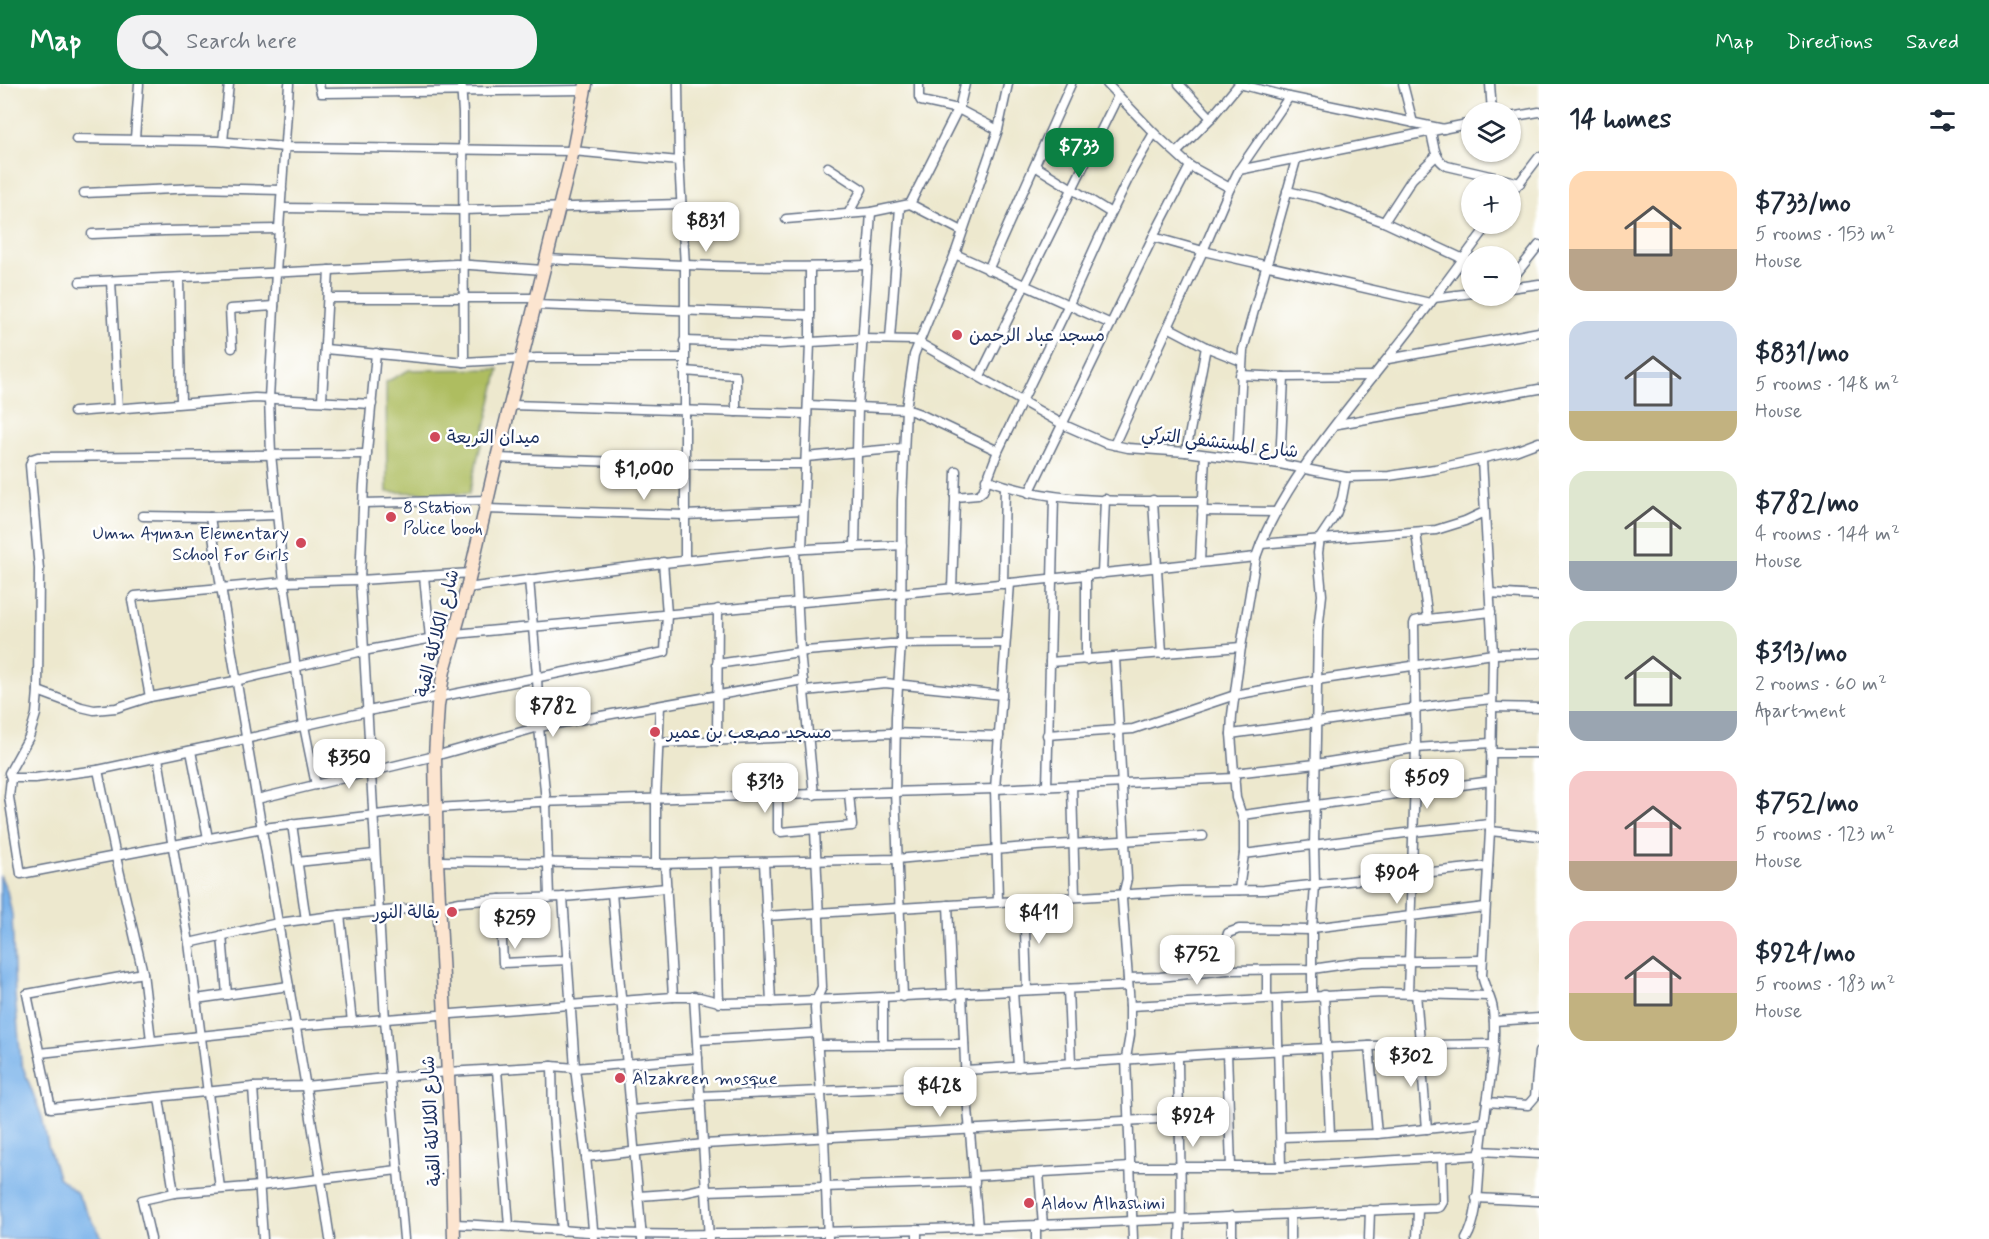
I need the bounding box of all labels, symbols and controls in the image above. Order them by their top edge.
search box [117,15,537,69]
text: Map [30,24,81,61]
icon: search [138,26,171,59]
text: Search here [186,28,297,56]
text: Map [1715,28,1754,56]
text: Directions [1787,28,1873,56]
text: Saved [1906,28,1959,56]
map controls [1461,102,1521,306]
button: layers [1461,102,1521,162]
text: 14 homes [1569,103,1671,137]
icon: filters [1926,104,1959,137]
pin: $733 [1043,128,1115,179]
text: $733 [1059,134,1099,161]
button: + [1461,174,1521,234]
text: $733/mo [1755,187,1851,221]
icon: home [1617,195,1689,267]
pin: $831 [670,202,742,253]
text: $831 [686,208,726,235]
text: 5 rooms · 153 m² [1755,221,1895,248]
button: − [1461,246,1521,306]
text: House [1755,248,1802,275]
place label: مسجد عباد الرحمن [969,324,1105,348]
marker: مسجد عباد الرحمن [950,328,964,342]
text: $831/mo [1755,337,1849,371]
icon: home [1617,345,1689,417]
text: 5 rooms · 148 m² [1755,371,1899,398]
text: House [1755,398,1802,425]
street label: شارع المستشفي التركي [1140,421,1300,467]
place label: ميدان التريعة [447,426,540,450]
marker: ميدان التريعة [428,430,442,444]
pin: $1,000 [595,450,693,501]
text: $1,000 [614,456,674,483]
text: $782/mo [1755,487,1859,521]
icon: home [1617,495,1689,567]
place label: 8 Station Police booh [403,496,483,541]
marker: 8 Station Police booh [384,510,398,524]
text: 4 rooms · 144 m² [1755,521,1900,548]
place label: Umm Ayman Elementary School For Girls [92,522,289,567]
marker: Umm Ayman Elementary School For Girls [294,536,308,550]
text: House [1755,548,1802,575]
street label: شارع الكلاكلة القبة [411,567,465,700]
text: $313/mo [1755,637,1847,671]
icon: home [1617,645,1689,717]
text: 2 rooms · 60 m² [1755,671,1887,698]
pin: $782 [517,687,589,738]
text: $782 [530,693,576,720]
text: Apartment [1755,698,1846,725]
place label: مسجد مصعب بن عمير [665,721,832,745]
marker: مسجد مصعب بن عمير [648,725,662,739]
pin: $350 [313,739,385,790]
text: $350 [327,745,371,772]
pin: $509 [1391,759,1463,810]
pin: $313 [729,763,801,814]
text: $509 [1404,765,1450,792]
text: $313 [746,769,784,796]
text: $752/mo [1755,787,1859,821]
icon: home [1617,795,1689,867]
text: 5 rooms · 123 m² [1755,821,1895,848]
text: House [1755,848,1802,875]
pin: $904 [1361,854,1433,905]
text: $904 [1375,860,1419,887]
pin: $411 [1003,894,1075,945]
pin: $259 [479,899,551,950]
text: $411 [1019,900,1059,927]
place label: بقالة النور [371,901,440,925]
marker: بقالة النور [445,905,459,919]
text: $259 [494,905,536,932]
pin: $752 [1161,935,1233,986]
text: $924/mo [1755,937,1855,971]
text: $752 [1174,941,1220,968]
icon: home [1617,945,1689,1017]
text: 5 rooms · 183 m² [1755,971,1895,998]
text: House [1755,998,1802,1025]
pin: $302 [1375,1037,1447,1088]
text: $302 [1389,1043,1433,1070]
street label: شارع الكلاكلة القبة [417,1055,447,1187]
place label: Alzakreen mosque [632,1067,778,1091]
pin: $428 [904,1067,976,1118]
marker: Alzakreen mosque [613,1071,627,1085]
text: $428 [918,1073,962,1100]
pin: $924 [1157,1097,1229,1148]
text: $924 [1171,1103,1215,1130]
place label: Aldow Alhashimi [1041,1192,1165,1216]
marker: Aldow Alhashimi [1022,1196,1036,1210]

